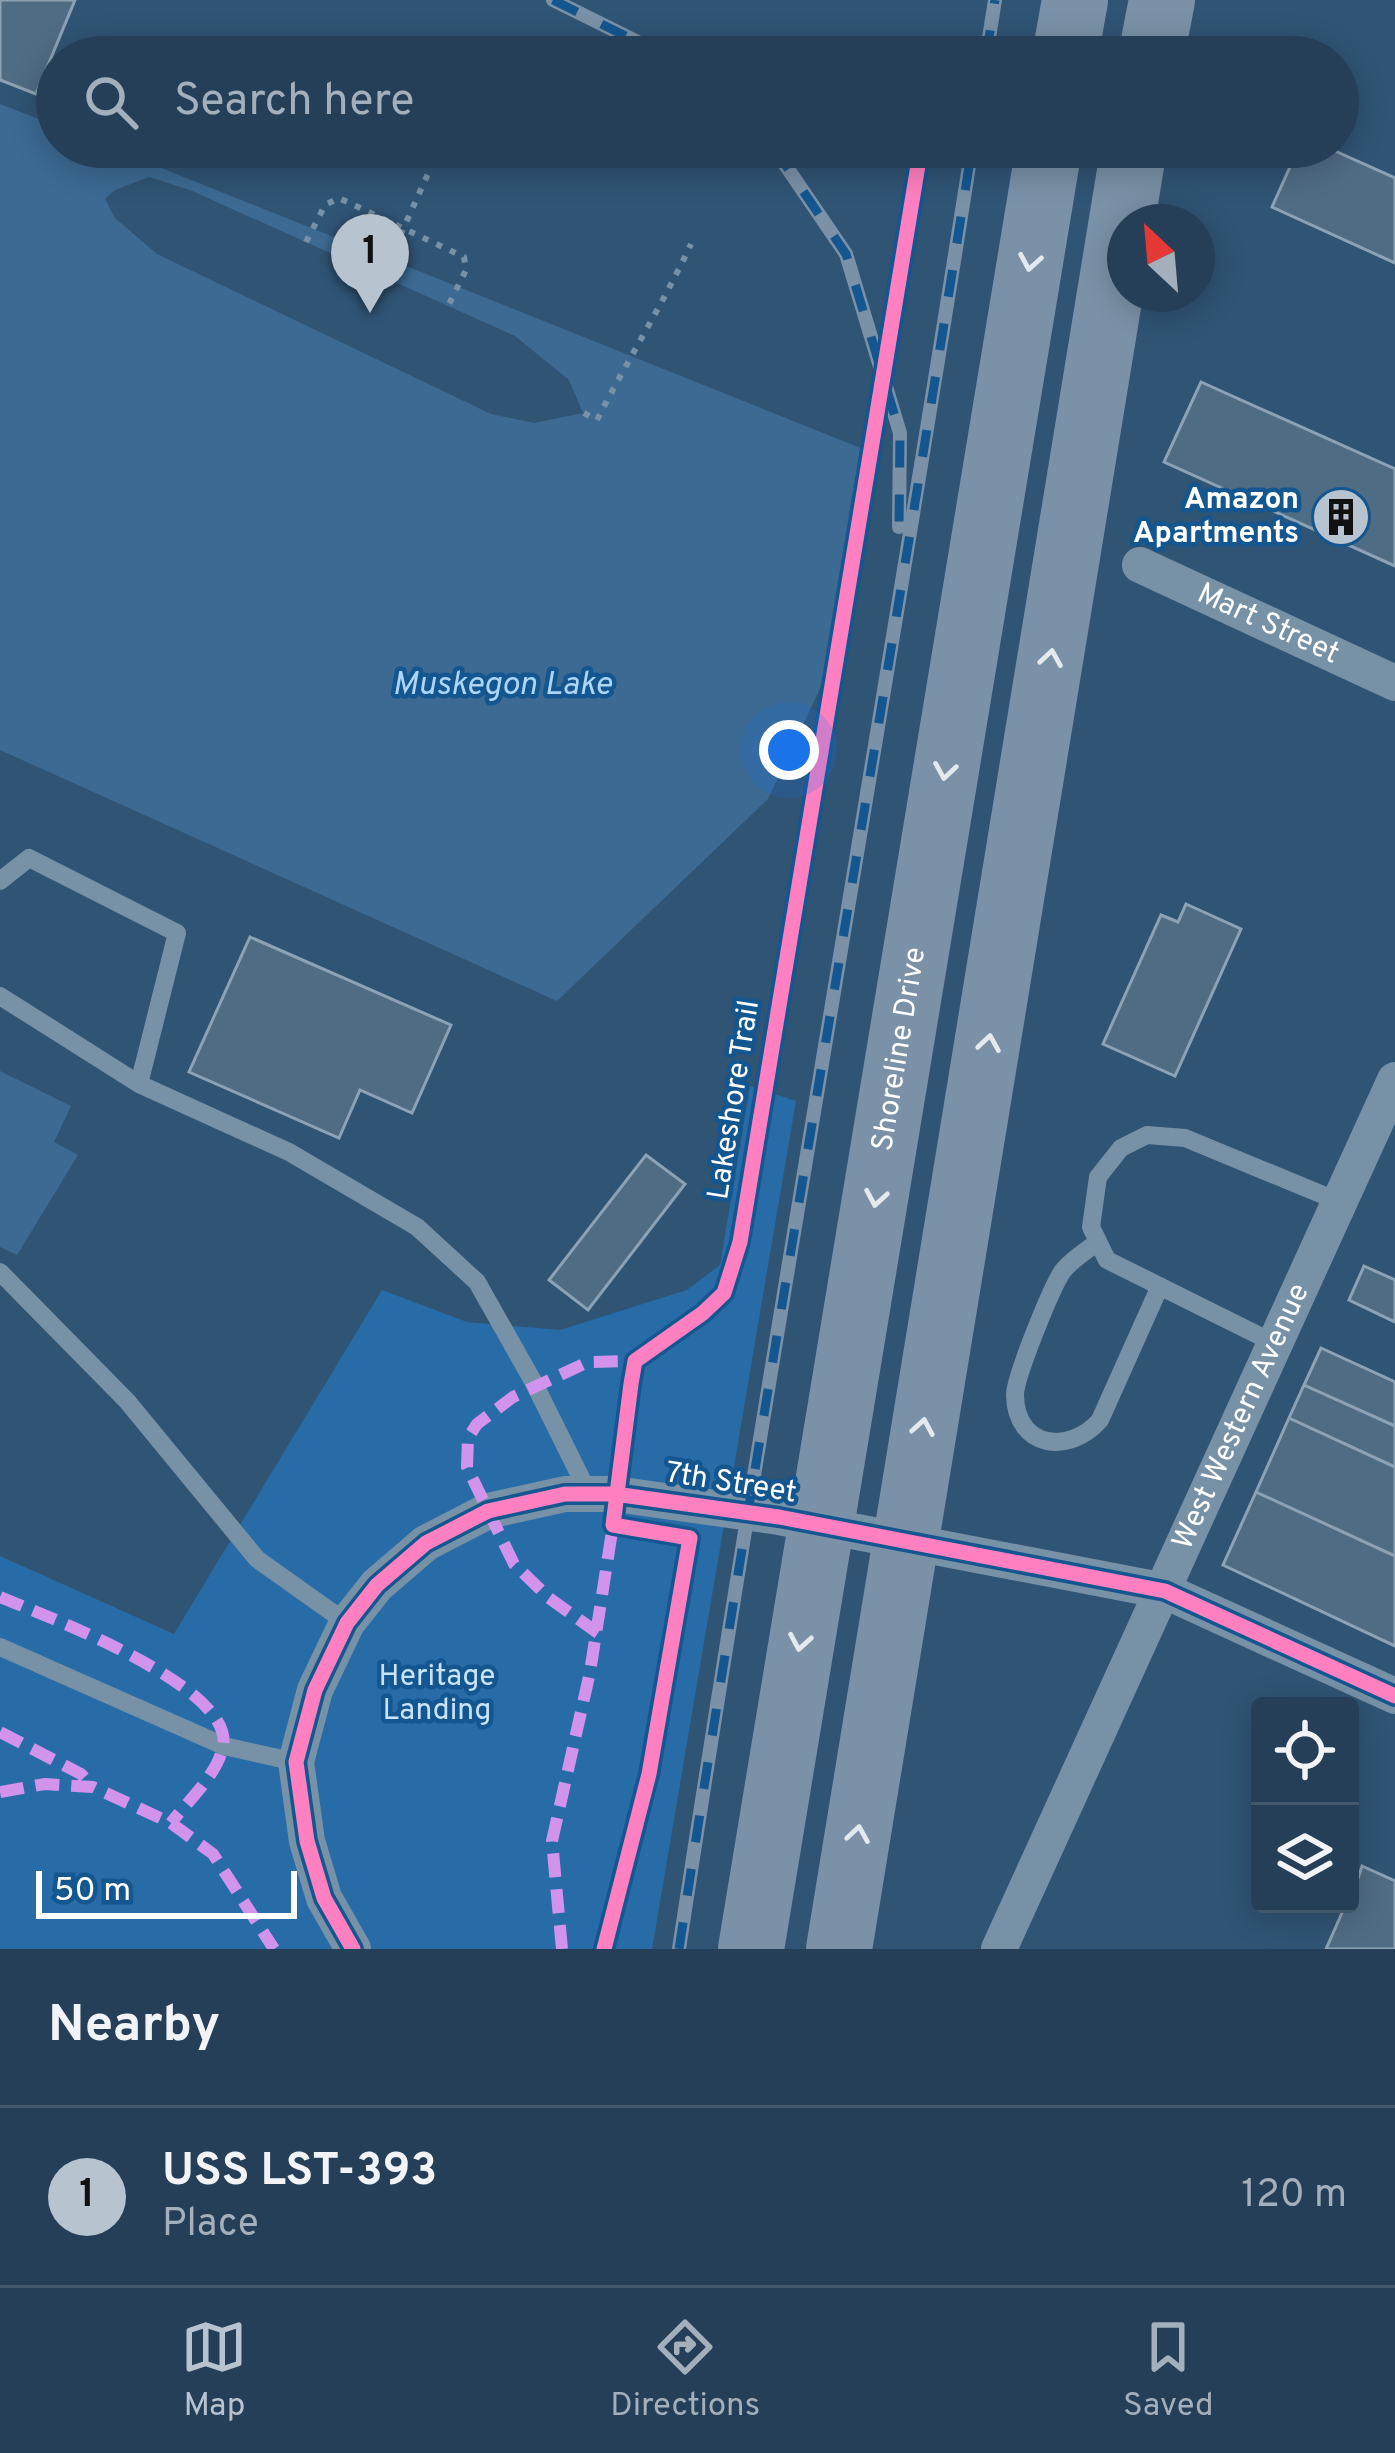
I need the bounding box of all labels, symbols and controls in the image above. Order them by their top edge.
search box [36,36,1359,168]
icon: search [78,69,144,135]
text: Search here [174,74,414,131]
north arrow [1107,204,1215,312]
pin: 1 [331,214,409,313]
one-way arrow [1018,252,1043,272]
place label: Amazon Apartments [1133,482,1299,553]
building icon: Amazon Apartments [1310,486,1372,548]
street label: Mart Street [1191,575,1345,673]
one-way arrow [1037,648,1063,667]
water label: Muskegon Lake [392,665,613,707]
your location [759,720,819,780]
one-way arrow [934,761,959,781]
street label: Shoreline Drive [865,945,935,1154]
street label: Lakeshore Trail [701,998,769,1202]
one-way arrow [976,1033,1001,1053]
one-way arrow [864,1187,889,1207]
street label: West Western Avenue [1165,1278,1318,1556]
one-way arrow [909,1417,934,1437]
street label: 7th Street [663,1455,799,1513]
one-way arrow [788,1631,814,1651]
park label: Heritage Landing [379,1659,495,1730]
map controls [1251,1697,1359,1913]
button: locate [1251,1697,1359,1805]
button: layers [1251,1805,1359,1913]
one-way arrow [844,1824,869,1844]
scale bar [36,1865,297,1918]
text: 50 m [54,1871,131,1913]
text: Nearby [48,1995,220,2060]
text: USS LST-393 [162,2144,437,2201]
text: 1 [79,2172,95,2221]
text: 120 m [1241,2172,1347,2221]
text: Place [162,2201,259,2250]
tab: Map [181,2314,247,2428]
tab: Directions [610,2314,760,2428]
tab: Saved [1123,2314,1214,2428]

